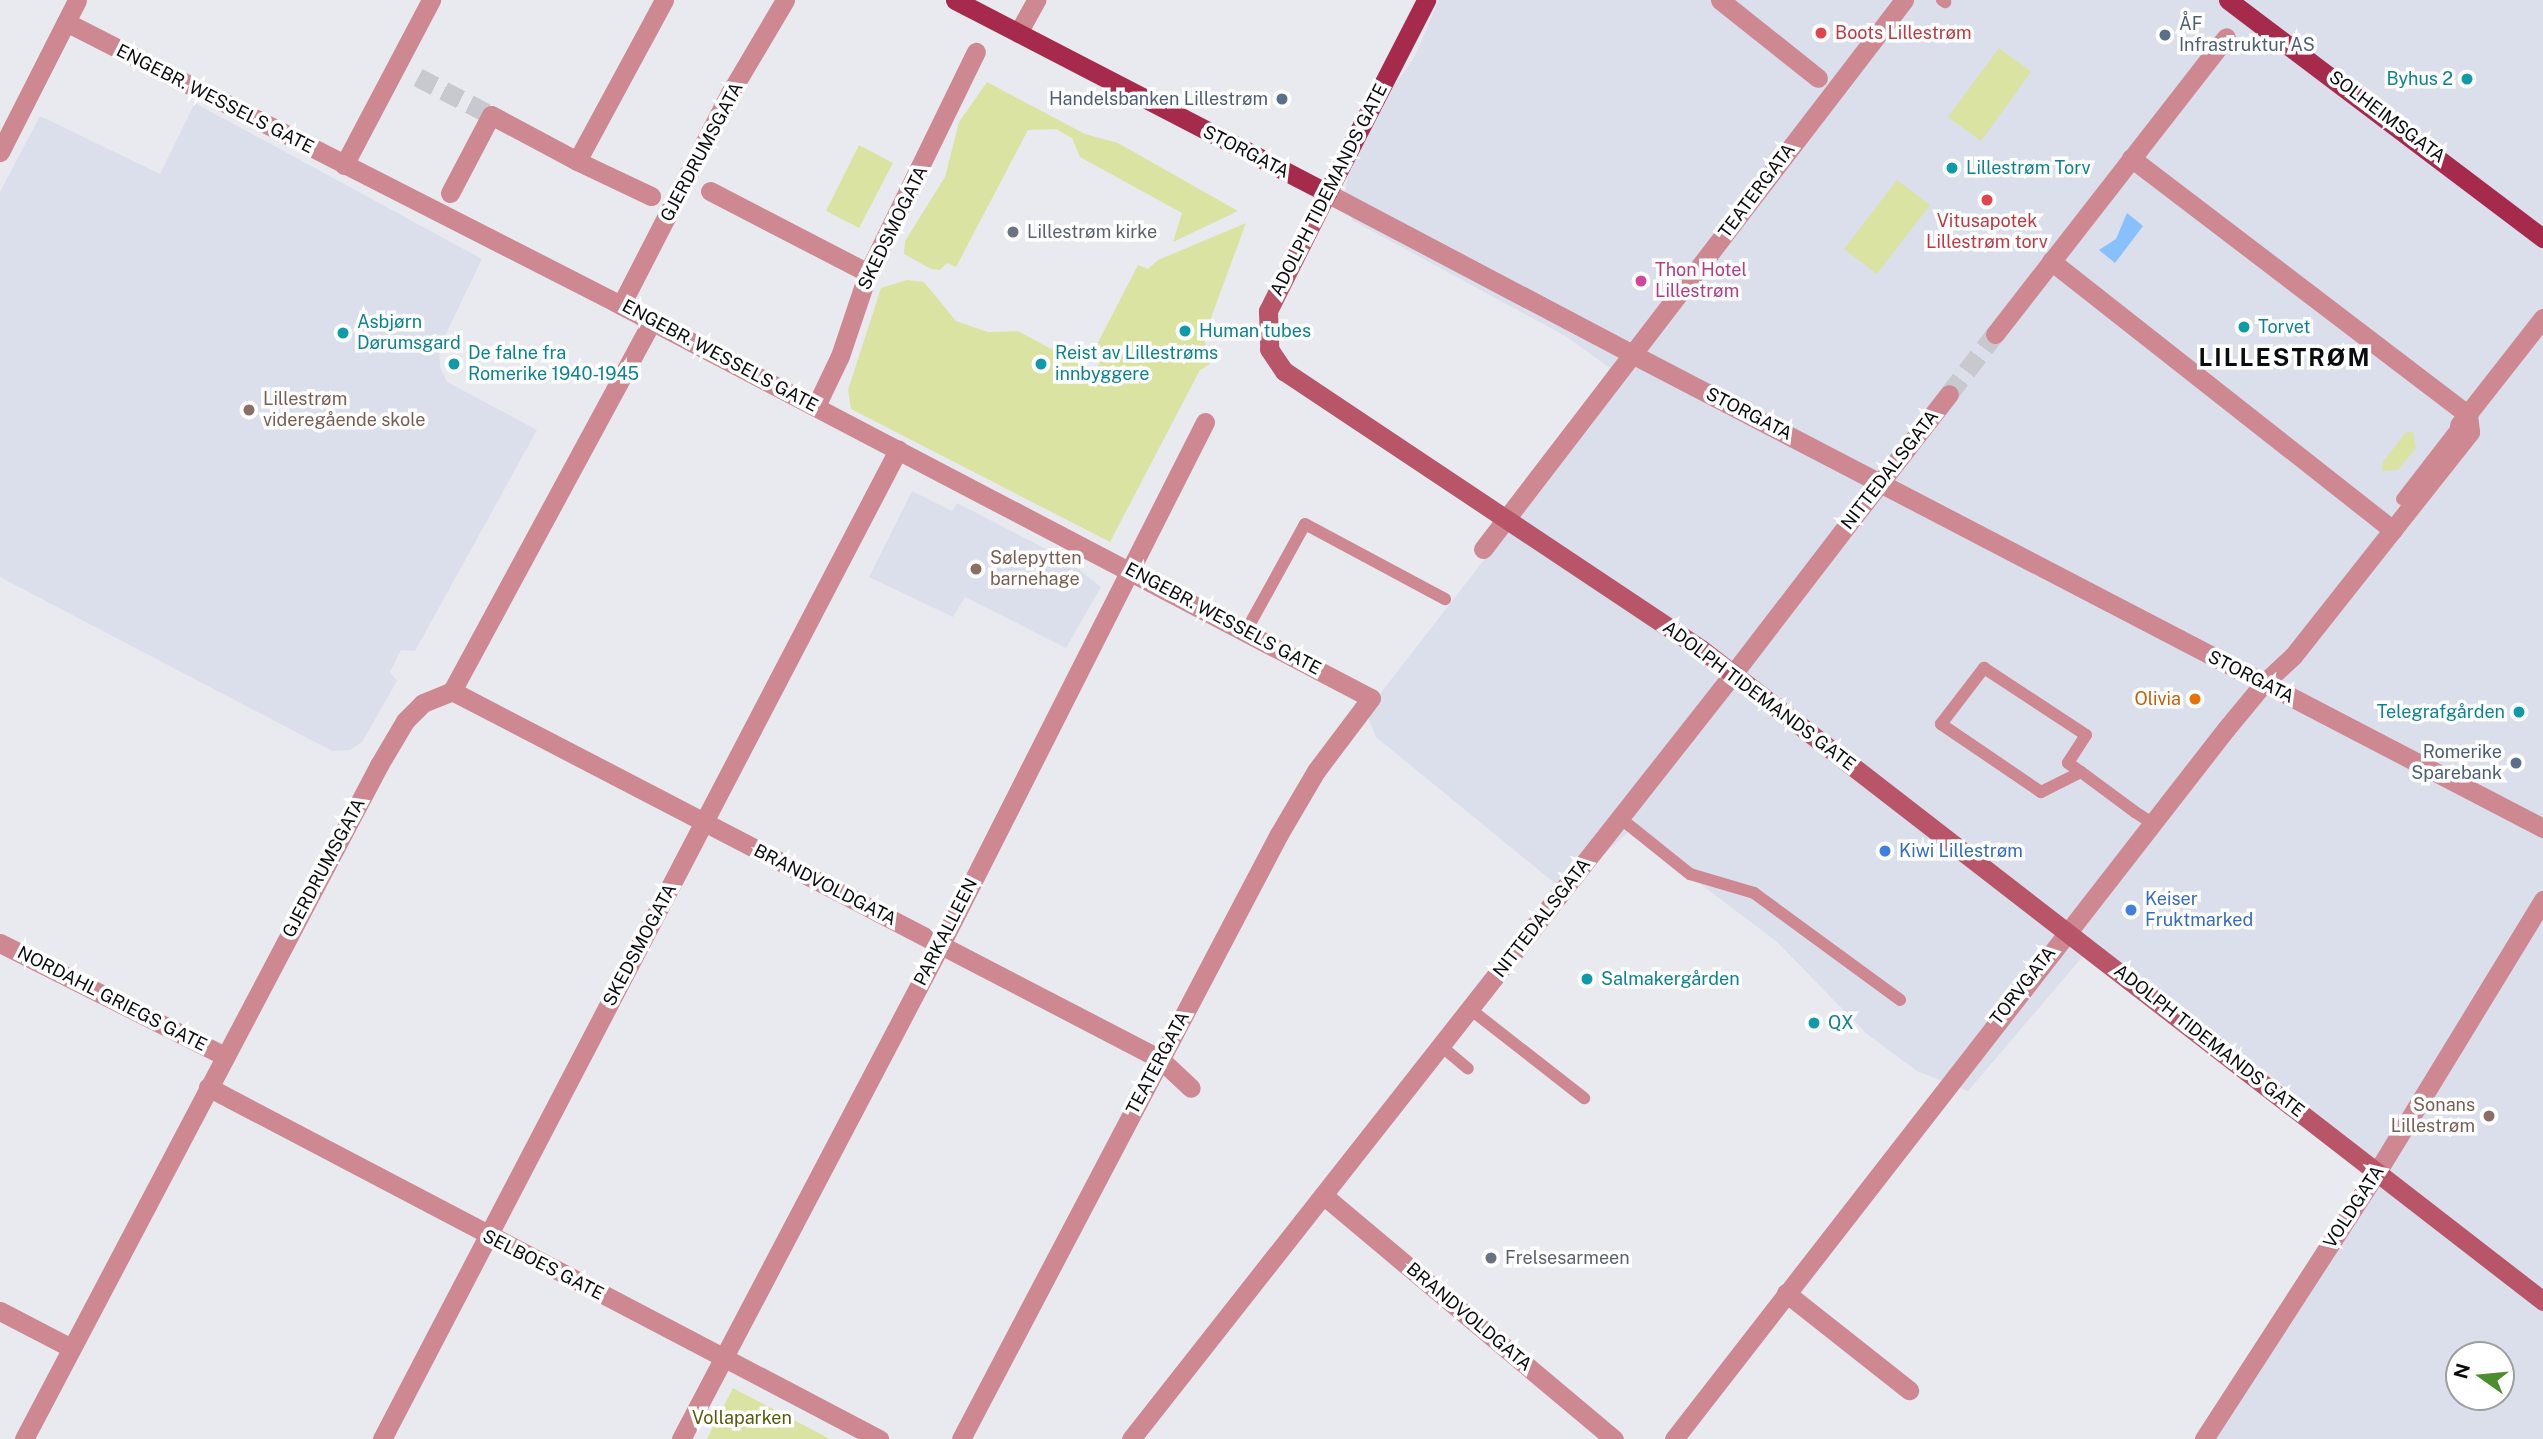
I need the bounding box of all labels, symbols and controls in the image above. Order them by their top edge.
place label: ÅF Infrastruktur AS [2179,14,2315,56]
place label: Boots Lillestrøm [1835,22,1972,44]
marker: Boots Lillestrøm [1813,25,1829,41]
marker: ÅF Infrastruktur AS [2157,27,2173,43]
street label: ENGEBR. WESSELS GATE [112,40,318,158]
street label: SOLHEIMSGATA [2325,66,2449,168]
place label: Byhus 2 [2386,68,2453,90]
marker: Byhus 2 [2459,71,2475,87]
street label: GJERDRUMSGATA [656,79,748,225]
street label: ADOLPH TIDEMANDS GATE [1266,80,1392,300]
place label: Handelsbanken Lillestrøm [1049,88,1268,110]
marker: Handelsbanken Lillestrøm [1274,91,1290,107]
street label: STORGATA [1199,121,1293,183]
street label: TEATERGATA [1714,139,1800,243]
place label: Lillestrøm Torv [1966,157,2091,179]
marker: Lillestrøm Torv [1944,160,1960,176]
street label: SKEDSMOGATA [854,162,932,294]
marker: Vitusapotek Lillestrøm torv [1979,192,1995,208]
place label: Vitusapotek Lillestrøm torv [1926,211,2048,254]
place label: Lillestrøm kirke [1027,221,1157,243]
marker: Lillestrøm kirke [1005,224,1021,240]
place label: Thon Hotel Lillestrøm [1655,260,1747,302]
marker: Thon Hotel Lillestrøm [1633,273,1649,289]
street label: ENGEBR. WESSELS GATE [618,295,822,417]
place label: Asbjørn Dørumsgard [357,312,461,354]
place label: Torvet [2258,316,2311,338]
marker: Torvet [2236,319,2252,335]
place label: Human tubes [1199,320,1311,342]
marker: Human tubes [1177,323,1193,339]
marker: Asbjørn Dørumsgard [335,325,351,341]
place label: De falne fra Romerike 1940-1945 [468,343,639,386]
place label: Reist av Lillestrøms innbyggere [1055,343,1218,386]
district label: LILLESTRØM [2200,344,2370,372]
marker: De falne fra Romerike 1940-1945 [446,356,462,372]
marker: Reist av Lillestrøms innbyggere [1033,356,1049,372]
street label: STORGATA [1702,383,1796,445]
place label: Lillestrøm videregående skole [263,389,425,432]
marker: Lillestrøm videregående skole [241,402,257,418]
street label: NITTEDALSGATA [1837,406,1943,534]
place label: Sølepytten barnehage [990,548,1082,590]
street label: ENGEBR. WESSELS GATE [1121,558,1325,680]
marker: Sølepytten barnehage [968,561,984,577]
street label: ADOLPH TIDEMANDS GATE [1658,617,1860,775]
street label: STORGATA [2204,646,2298,708]
place label: Olivia [2135,688,2181,710]
marker: Olivia [2187,691,2203,707]
place label: Telegrafgården [2377,701,2505,723]
marker: Telegrafgården [2511,704,2527,720]
place label: Romerike Sparebank [2411,742,2502,784]
marker: Romerike Sparebank [2508,755,2524,771]
street label: GJERDRUMSGATA [278,795,370,941]
street label: BRANDVOLDGATA [750,840,900,930]
place label: Kiwi Lillestrøm [1899,840,2023,862]
marker: Kiwi Lillestrøm [1877,843,1893,859]
street label: NITTEDALSGATA [1489,854,1595,982]
street label: PARKALLEEN [910,875,982,989]
street label: SKEDSMOGATA [599,880,681,1010]
place label: Keiser Fruktmarked [2145,889,2253,932]
marker: Keiser Fruktmarked [2123,902,2139,918]
street label: NORDAHL GRIEGS GATE [14,942,210,1056]
street label: TORVGATA [1986,942,2060,1030]
street label: ADOLPH TIDEMANDS GATE [2110,960,2308,1122]
place label: Salmakergården [1601,968,1740,990]
marker: Salmakergården [1579,971,1595,987]
street label: TEATERGATA [1122,1008,1194,1118]
place label: QX [1828,1012,1854,1034]
marker: QX [1806,1015,1822,1031]
place label: Sonans Lillestrøm [2391,1095,2475,1138]
marker: Sonans Lillestrøm [2481,1108,2497,1124]
street label: VOLDGATA [2319,1162,2389,1252]
street label: SELBOES GATE [479,1225,607,1305]
place label: Frelsesarmeen [1505,1247,1630,1269]
marker: Frelsesarmeen [1483,1250,1499,1266]
street label: BRANDVOLDGATA [1402,1258,1536,1376]
north arrow [2445,1341,2515,1411]
text: N [2449,1361,2474,1381]
park label: Vollaparken [692,1407,792,1429]

